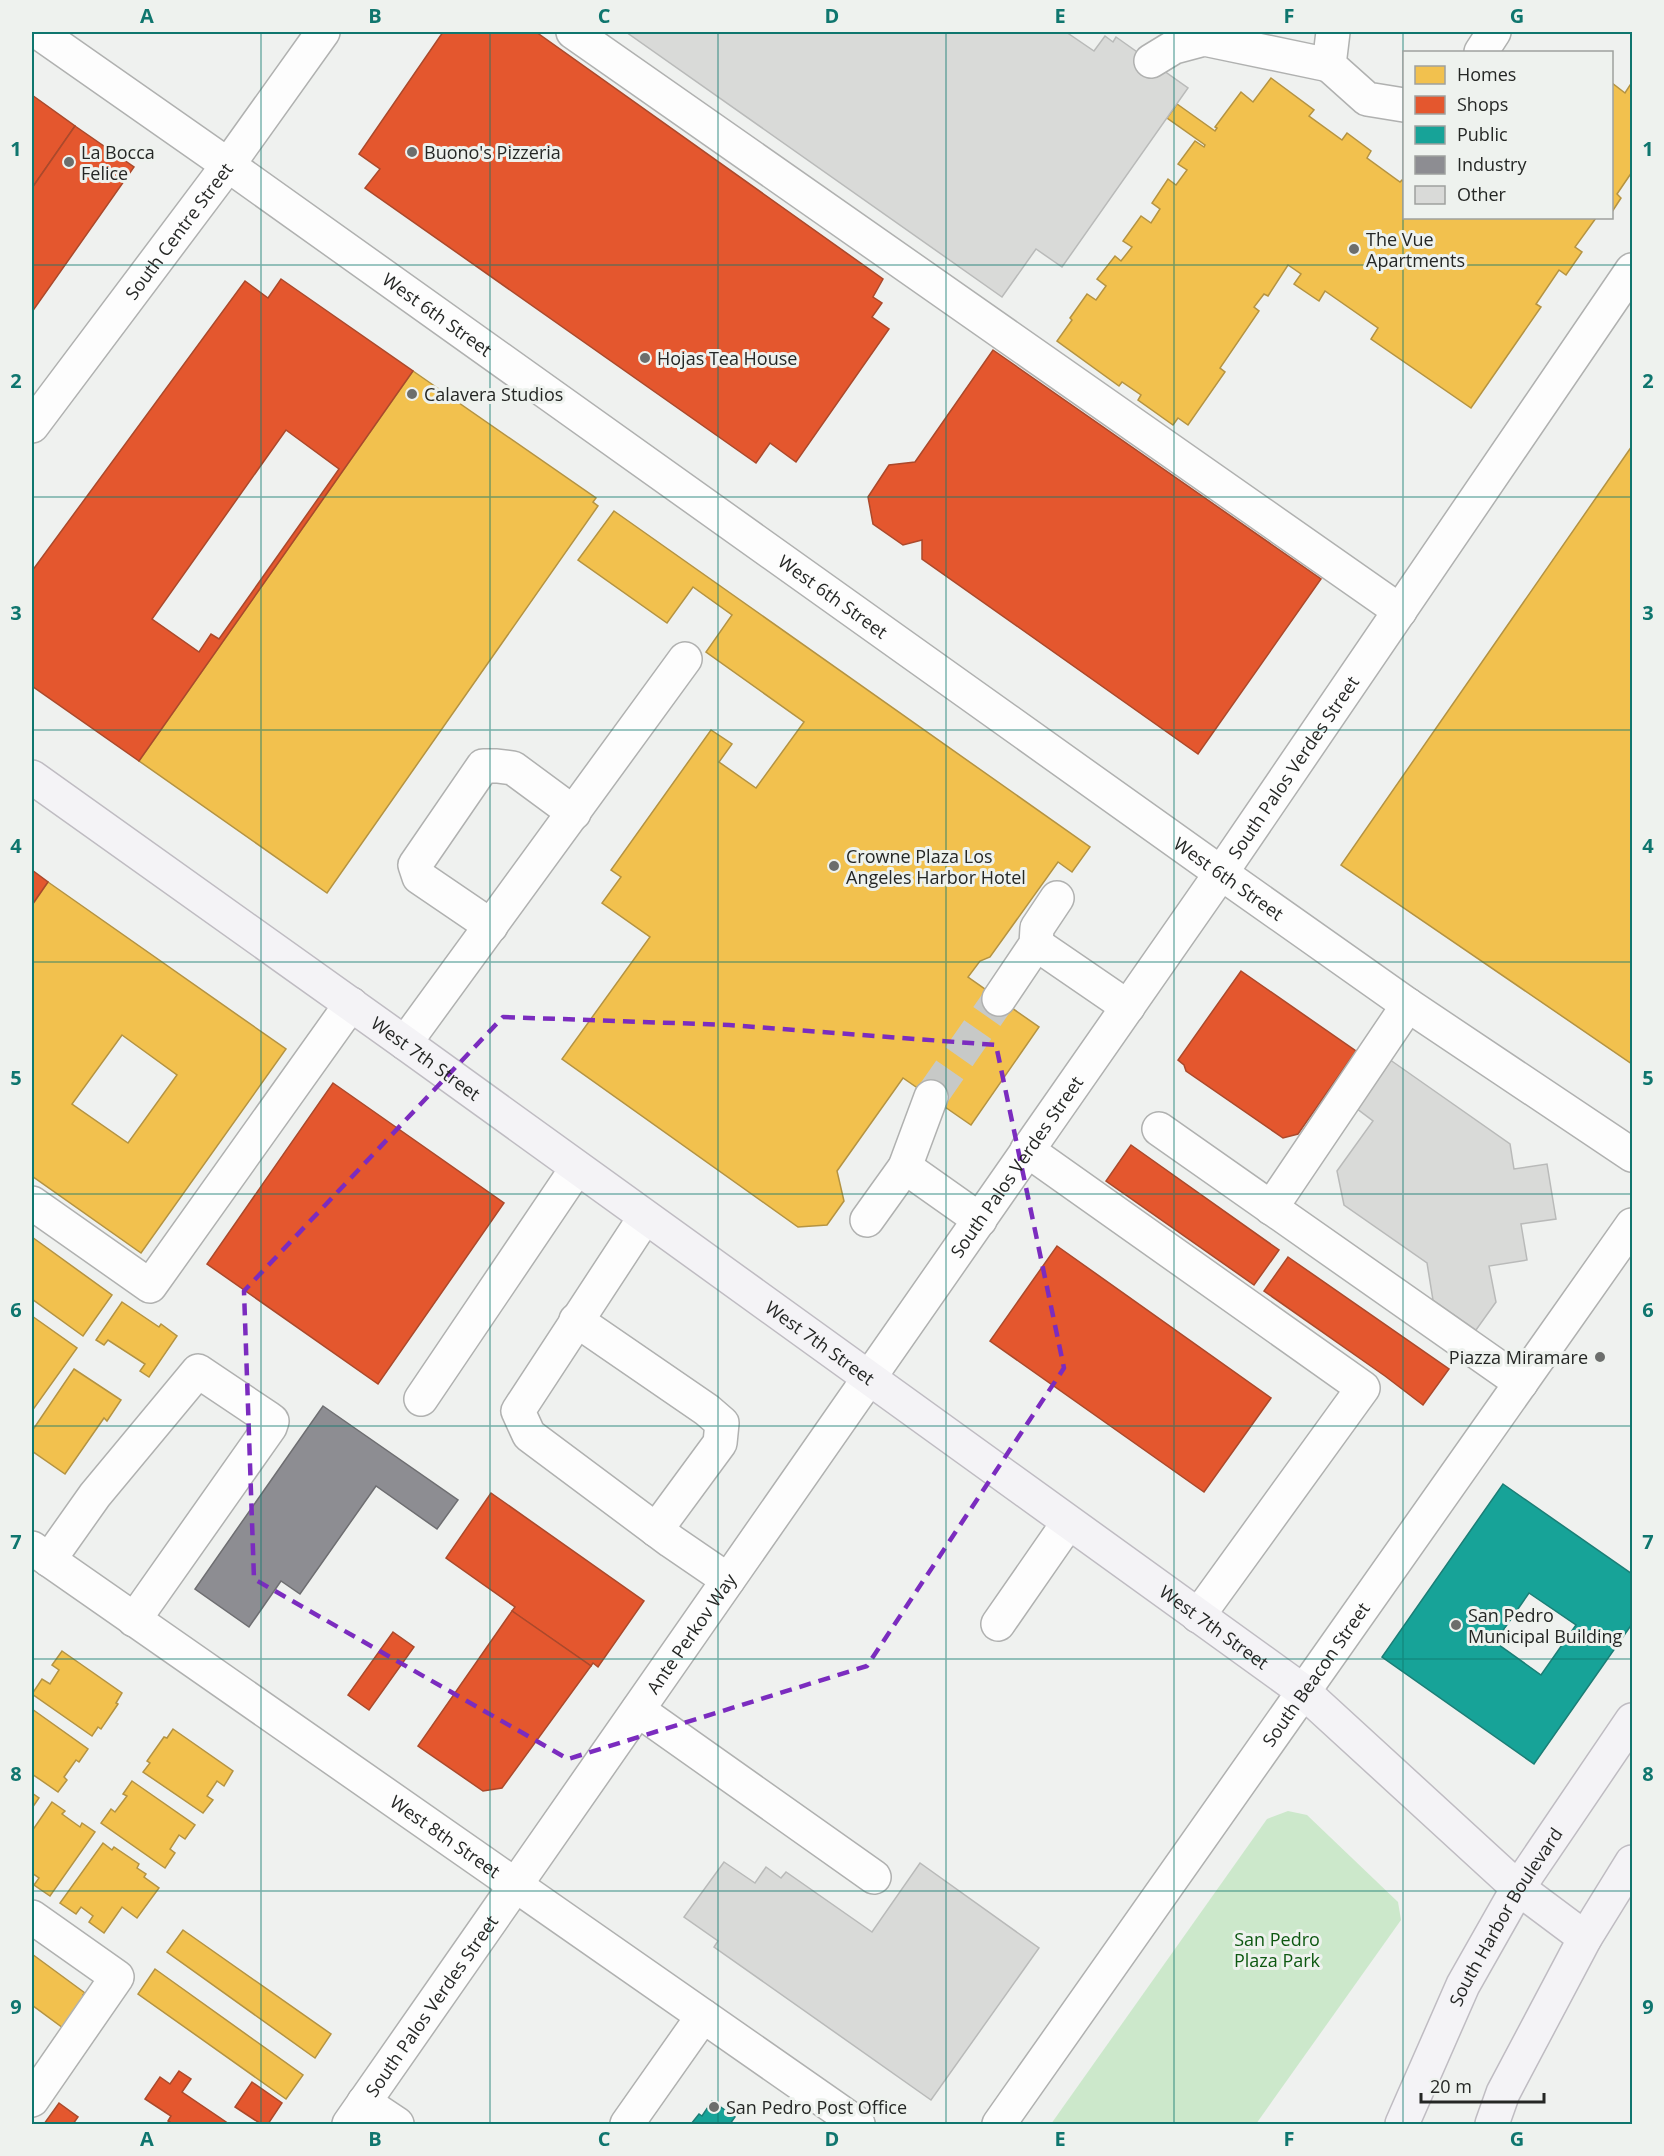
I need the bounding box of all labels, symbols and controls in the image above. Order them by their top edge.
text: A [140,2,154,29]
text: B [368,2,382,29]
text: C [598,2,611,29]
text: D [825,2,839,29]
text: E [1054,2,1066,29]
text: F [1284,2,1294,29]
text: G [1510,2,1524,29]
legend [1403,51,1613,219]
text: Homes [1457,62,1516,86]
text: Shops [1457,92,1508,116]
text: Public [1457,122,1508,146]
text: 1 [10,135,22,162]
text: 1 [1642,135,1654,162]
place label: La Bocca Felice [81,140,155,185]
place label: Buono's Pizzeria [424,140,561,164]
marker: Buono's Pizzeria [405,145,419,159]
text: Industry [1457,152,1527,176]
marker: La Bocca Felice [62,155,76,169]
street label: South Centre Street [119,158,238,304]
text: Other [1457,182,1507,206]
place label: The Vue Apartments [1366,227,1465,272]
marker: The Vue Apartments [1347,242,1361,256]
street label: West 6th Street [378,267,497,362]
place label: Hojas Tea House [657,346,797,370]
marker: Hojas Tea House [638,351,652,365]
text: 2 [10,367,22,394]
text: 2 [1642,367,1654,394]
place label: Calavera Studios [424,382,563,406]
marker: Calavera Studios [405,387,419,401]
street label: West 6th Street [773,549,893,644]
text: 3 [10,599,22,626]
text: 3 [1642,599,1654,626]
street label: South Palos Verdes Street [1222,671,1364,863]
street label: West 6th Street [1169,831,1288,926]
text: 4 [10,832,22,859]
text: 4 [1642,832,1654,859]
place label: Crowne Plaza Los Angeles Harbor Hotel [846,844,1026,889]
marker: Crowne Plaza Los Angeles Harbor Hotel [827,859,841,873]
street label: West 7th Street [367,1011,485,1106]
text: 5 [10,1064,22,1091]
text: 5 [1642,1064,1654,1091]
street label: South Palos Verdes Street [945,1071,1088,1262]
street label: West 7th Street [761,1295,879,1390]
text: 6 [10,1296,22,1323]
text: 6 [1642,1296,1654,1323]
place label: Piazza Miramare [1449,1345,1588,1369]
marker: Piazza Miramare [1593,1350,1607,1364]
text: 7 [10,1528,22,1555]
text: 7 [1642,1528,1654,1555]
street label: Ante Perkov Way [641,1568,742,1698]
street label: West 7th Street [1155,1579,1274,1674]
street label: South Beacon Street [1257,1597,1375,1751]
place label: San Pedro Municipal Building [1468,1603,1623,1648]
marker: San Pedro Municipal Building [1449,1618,1463,1632]
text: 8 [10,1760,22,1787]
text: 8 [1642,1760,1654,1787]
street label: West 8th Street [386,1789,505,1883]
street label: South Harbor Boulevard [1443,1823,1568,2010]
street label: South Palos Verdes Street [360,1910,503,2101]
park label: San Pedro Plaza Park [1234,1927,1321,1972]
text: 9 [10,1993,22,2020]
text: 9 [1642,1993,1654,2020]
scale bar [1421,2066,1544,2104]
text: 20 m [1430,2074,1472,2098]
place label: San Pedro Post Office [726,2095,907,2119]
marker: San Pedro Post Office [707,2100,721,2114]
text: A [140,2125,154,2152]
text: B [368,2125,382,2152]
text: C [598,2125,611,2152]
text: D [825,2125,839,2152]
text: E [1054,2125,1066,2152]
text: F [1284,2125,1294,2152]
text: G [1510,2125,1524,2152]

